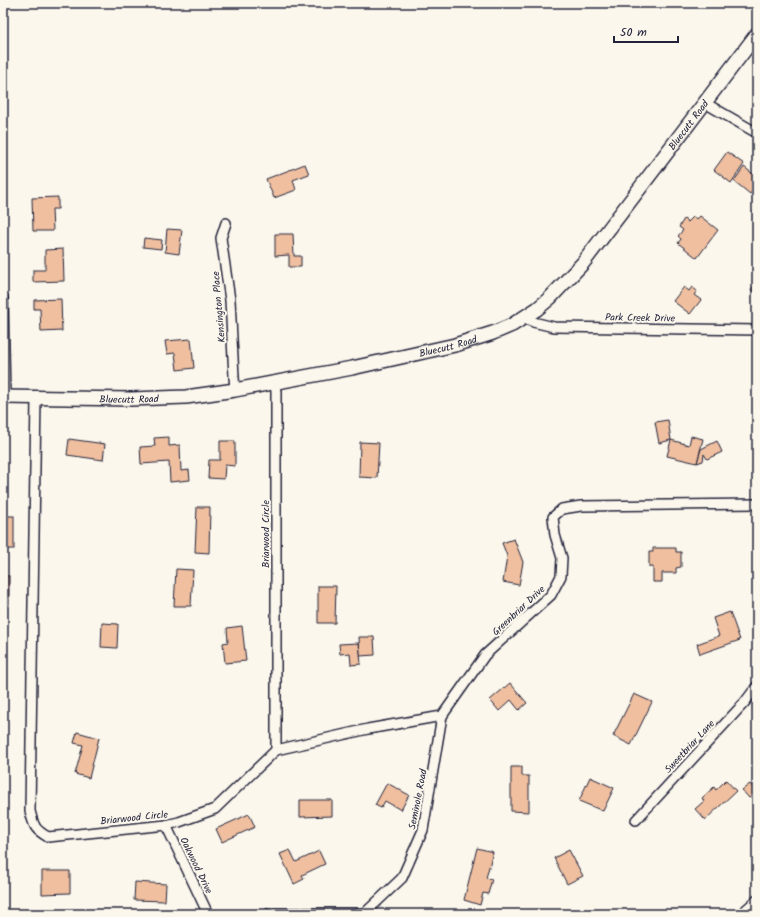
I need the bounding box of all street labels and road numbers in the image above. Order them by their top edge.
street label: Bluecutt Road [665,96,714,154]
street label: Kensington Place [208,270,230,343]
street label: Park Creek Drive [605,309,676,327]
street label: Bluecutt Road [418,331,480,362]
street label: Bluecutt Road [99,391,160,408]
street label: Briarwood Circle [258,500,274,568]
street label: Greenbriar Drive [489,582,549,640]
street label: Sweetbriar Lane [661,716,719,777]
street label: Seminole Road [404,767,432,831]
street label: Briarwood Circle [99,806,169,830]
street label: Oakwood Drive [176,834,217,897]

